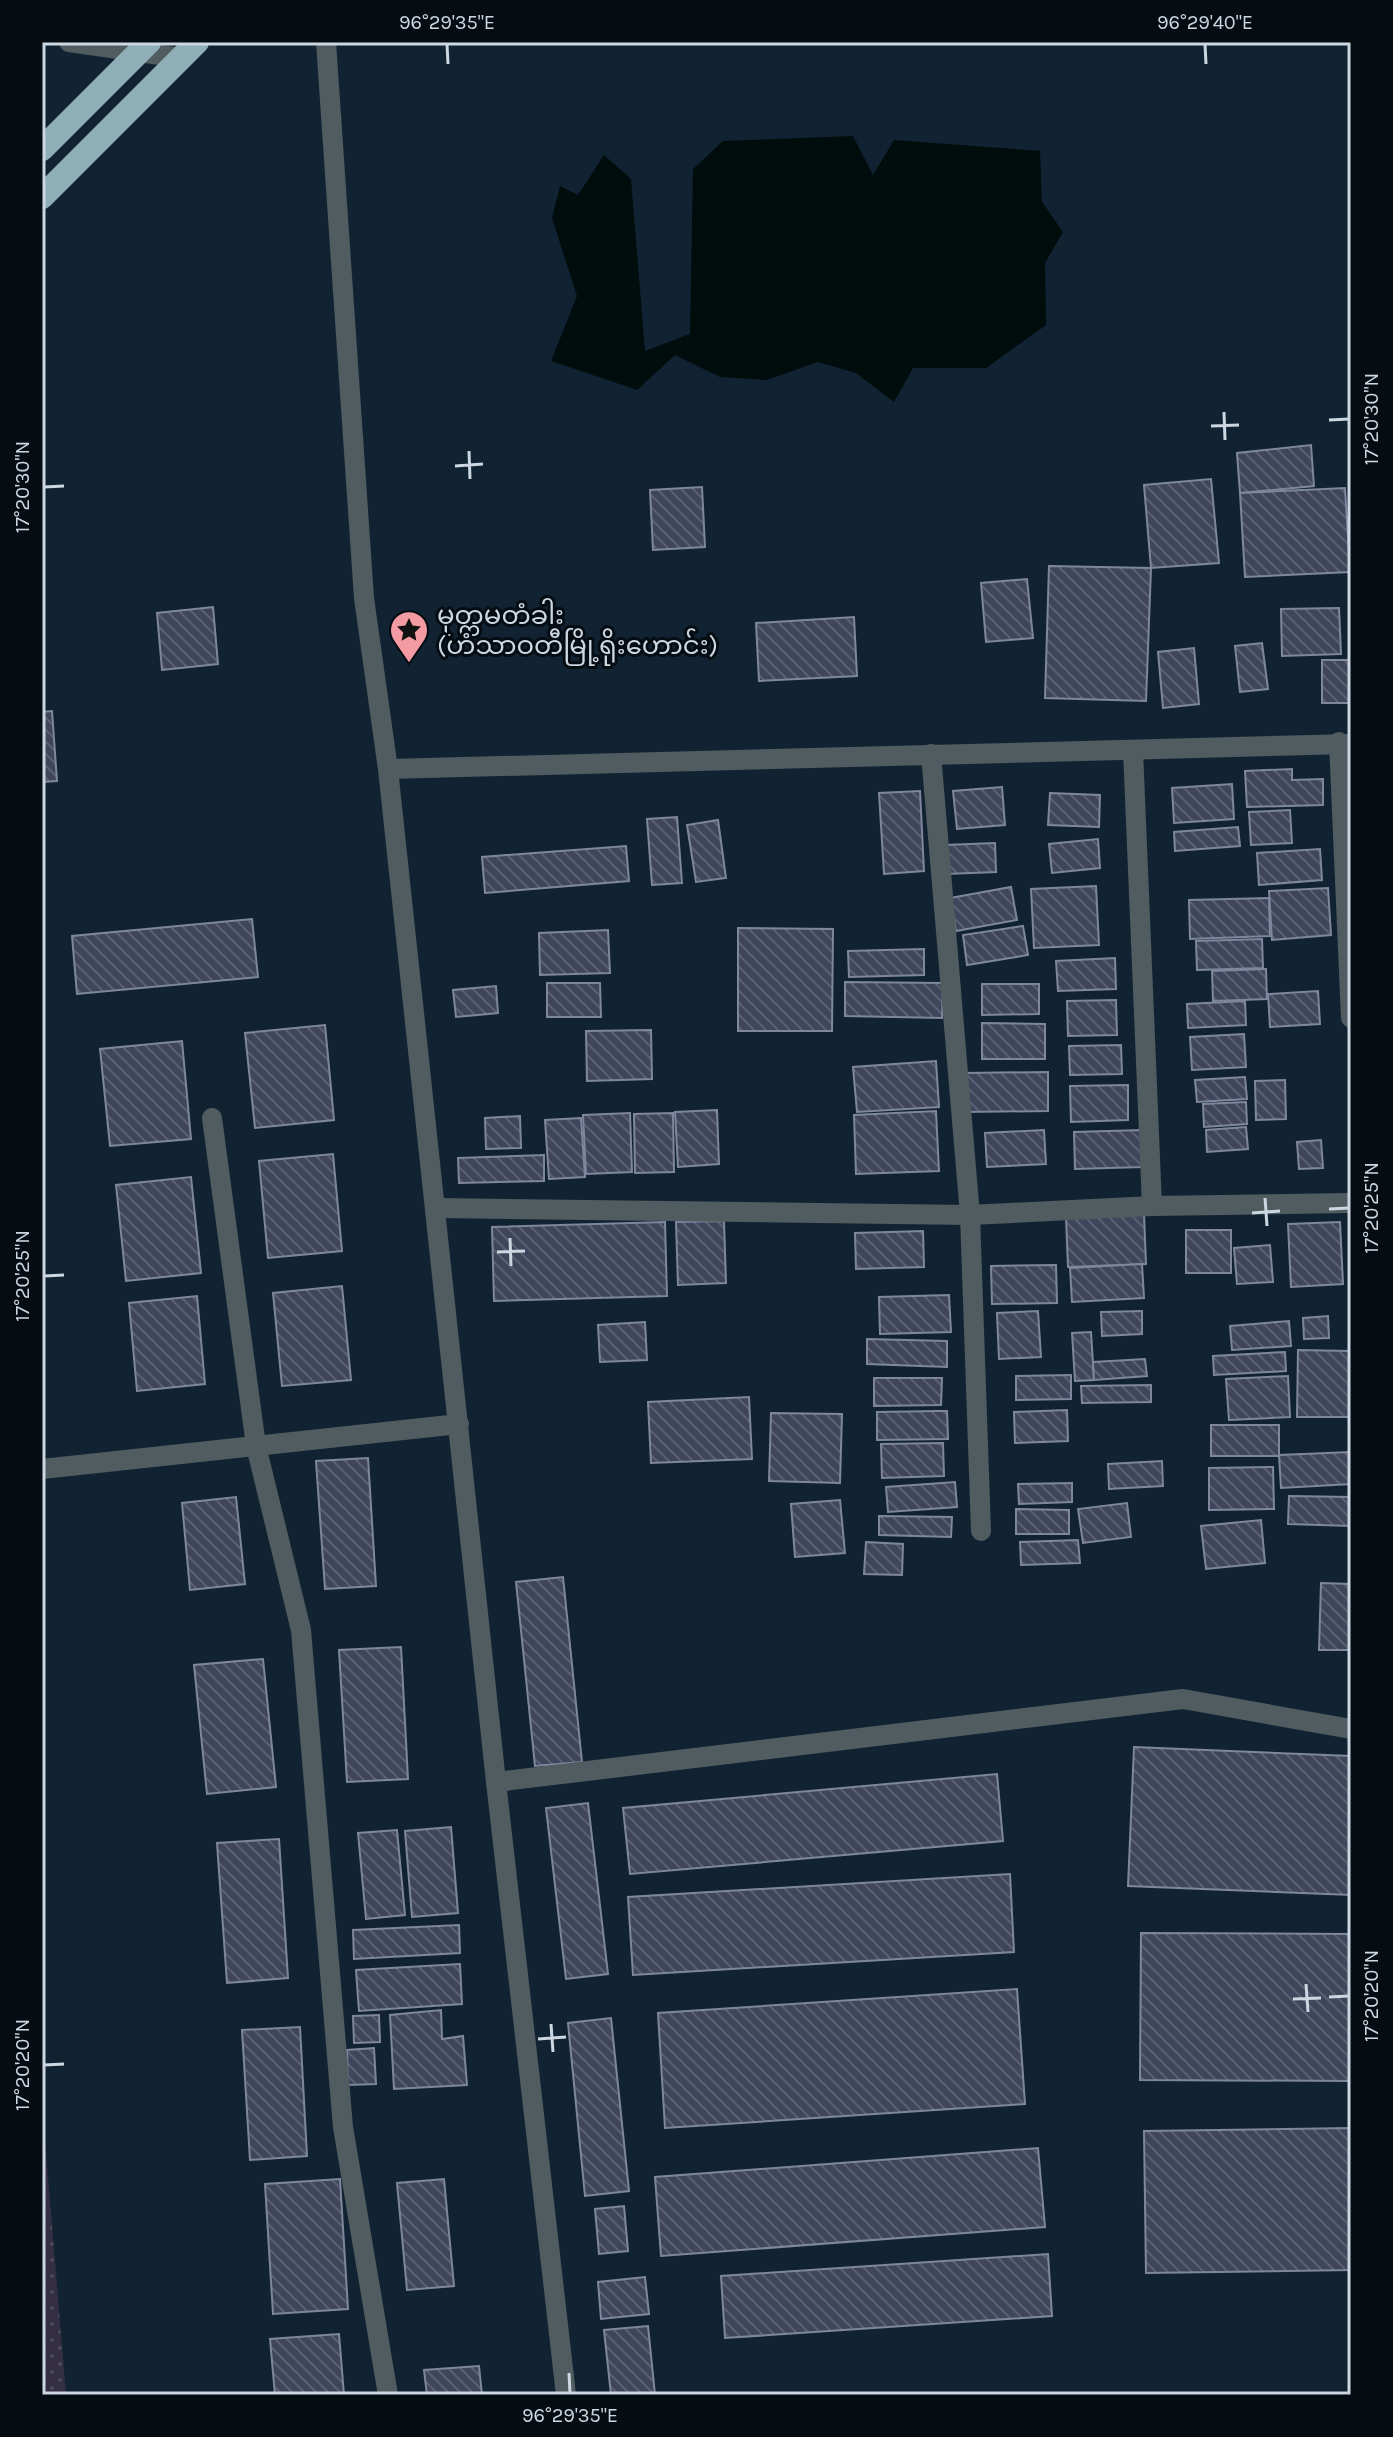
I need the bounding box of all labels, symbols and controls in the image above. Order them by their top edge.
text: 96°29'35"E [399,11,495,34]
text: 96°29'40"E [1157,11,1253,34]
text: 17°20'30"N [1360,373,1383,465]
text: 17°20'30"N [11,441,34,533]
place label: မုတ္တမတံခါး (ဟံသာဝတီမြို့ရိုးဟောင်း) [437,598,718,666]
place icon: မုတ္တမတံခါး (ဟံသာဝတီမြို့ရိုးဟောင်း) [388,609,430,664]
text: 17°20'25"N [1360,1162,1383,1254]
text: 17°20'25"N [11,1230,34,1322]
text: 17°20'20"N [1360,1950,1383,2042]
text: 17°20'20"N [11,2019,34,2111]
text: 96°29'35"E [522,2404,618,2427]

